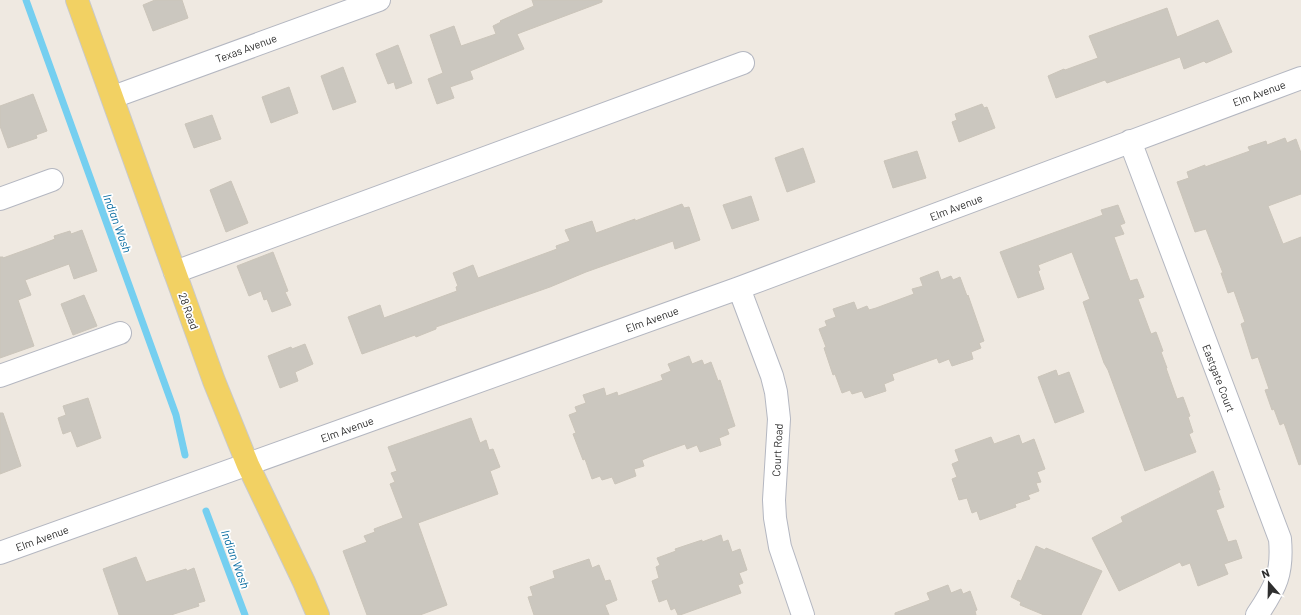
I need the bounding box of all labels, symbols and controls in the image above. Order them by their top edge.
street label: Texas Avenue [213,31,279,65]
street label: Elm Avenue [1231,77,1287,109]
street label: Elm Avenue [928,191,984,223]
water label: Indian Wash [101,192,135,254]
street label: 28 Road [176,291,202,331]
street label: Elm Avenue [624,303,680,335]
street label: Eastgate Court [1200,342,1238,414]
street label: Elm Avenue [319,413,375,445]
street label: Court Road [769,423,785,477]
street label: Elm Avenue [14,522,70,554]
water label: Indian Wash [219,528,253,590]
north arrow [1249,563,1289,603]
text: N [1260,566,1271,580]

